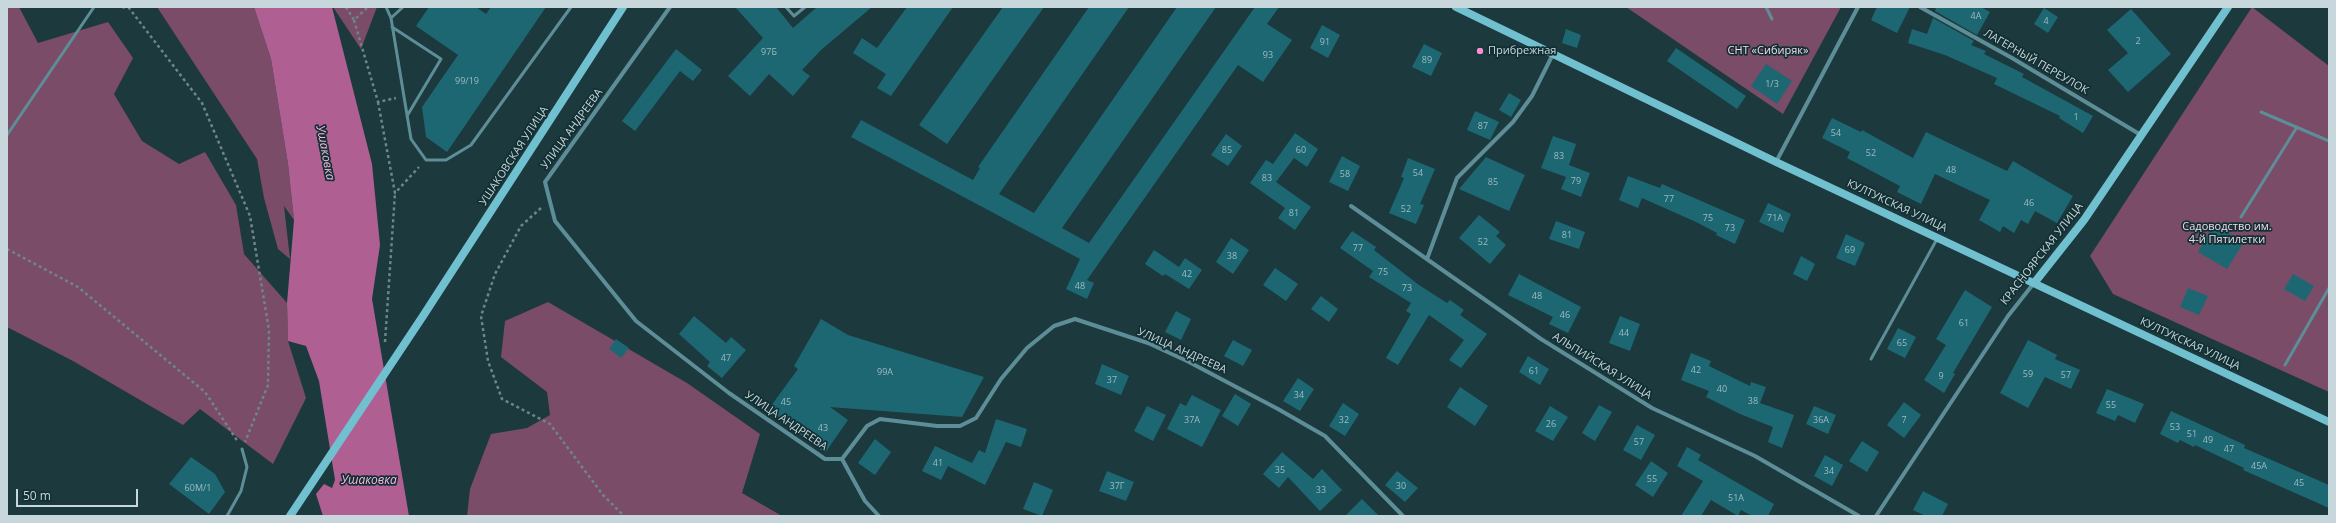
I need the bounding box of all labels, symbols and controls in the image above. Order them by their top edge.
house number: 4А [1971,11,1981,21]
house number: 4 [2043,16,2049,26]
street label: ЛАГЕРНЫЙ ПЕРЕУЛОК [1981,27,2091,97]
house number: 2 [2135,36,2141,46]
house number: 91 [1320,37,1330,47]
place label: Прибрежная [1488,44,1556,58]
park label: СНТ «Сибиряк» [1728,44,1808,58]
marker: Прибрежная [1475,46,1485,56]
house number: 97Б [761,47,777,57]
house number: 93 [1263,50,1273,60]
house number: 89 [1422,55,1432,65]
house number: 99/19 [455,76,479,86]
house number: 1/3 [1765,79,1779,89]
street label: УЛИЦА АНДРЕЕВА [538,86,606,172]
street label: УШАКОВСКАЯ УЛИЦА [477,104,551,208]
house number: 1 [2073,112,2079,122]
house number: 87 [1478,121,1488,131]
water label: Ушаковка [313,124,337,182]
house number: 54 [1831,128,1841,138]
house number: 85 [1222,145,1232,155]
house number: 60 [1296,145,1306,155]
house number: 52 [1866,148,1876,158]
house number: 83 [1554,151,1564,161]
house number: 48 [1946,165,1956,175]
house number: 54 [1413,168,1423,178]
house number: 58 [1340,169,1350,179]
house number: 83 [1262,173,1272,183]
house number: 79 [1571,176,1581,186]
house number: 85 [1488,177,1498,187]
street label: КУЛТУКСКАЯ УЛИЦА [1845,177,1949,235]
house number: 77 [1664,194,1674,204]
house number: 46 [2024,198,2034,208]
street label: КРАСНОЯРСКАЯ УЛИЦА [1998,200,2086,308]
house number: 52 [1401,204,1411,214]
house number: 81 [1289,208,1299,218]
house number: 75 [1703,213,1713,223]
house number: 71А [1767,213,1783,223]
park label: Садоводство им. 4-й Пятилетки [2182,220,2272,246]
house number: 73 [1725,223,1735,233]
house number: 81 [1562,230,1572,240]
house number: 52 [1478,237,1488,247]
house number: 77 [1353,243,1363,253]
house number: 69 [1845,245,1855,255]
house number: 38 [1227,251,1237,261]
house number: 75 [1378,267,1388,277]
house number: 42 [1182,269,1192,279]
house number: 48 [1075,281,1085,291]
house number: 73 [1402,283,1412,293]
house number: 48 [1532,291,1542,301]
house number: 46 [1560,310,1570,320]
street label: КУЛТУКСКАЯ УЛИЦА [2138,315,2242,373]
house number: 61 [1959,318,1969,328]
street label: УЛИЦА АНДРЕЕВА [1135,325,1229,377]
house number: 44 [1619,328,1629,338]
street label: АЛЬПИЙСКАЯ УЛИЦА [1550,330,1654,402]
house number: 65 [1897,338,1907,348]
house number: 47 [721,353,731,363]
house number: 42 [1691,365,1701,375]
house number: 61 [1529,366,1539,376]
house number: 99А [877,367,893,377]
house number: 59 [2023,369,2033,379]
house number: 57 [2061,370,2071,380]
house number: 9 [1938,371,1944,381]
house number: 37 [1107,375,1117,385]
house number: 40 [1717,384,1727,394]
street label: УЛИЦА АНДРЕЕВА [742,389,830,453]
house number: 34 [1294,390,1304,400]
house number: 38 [1748,396,1758,406]
house number: 45 [781,397,791,407]
house number: 55 [2106,400,2116,410]
house number: 37А [1184,415,1200,425]
house number: 32 [1339,415,1349,425]
house number: 36А [1813,415,1829,425]
house number: 7 [1901,415,1907,425]
house number: 26 [1546,419,1556,429]
house number: 53 [2170,422,2180,432]
house number: 43 [818,423,828,433]
house number: 51 [2187,429,2197,439]
house number: 49 [2203,435,2213,445]
house number: 57 [1634,437,1644,447]
house number: 47 [2224,444,2234,454]
house number: 41 [933,458,943,468]
house number: 45А [2251,461,2267,471]
house number: 35 [1275,465,1285,475]
house number: 34 [1824,466,1834,476]
water label: Ушаковка [341,474,397,488]
house number: 55 [1647,474,1657,484]
house number: 45 [2294,478,2304,488]
scale bar [18,481,140,507]
house number: 37Г [1110,481,1124,491]
house number: 30 [1396,481,1406,491]
house number: 60М/1 [185,483,211,493]
house number: 33 [1316,485,1326,495]
text: 50 m [23,487,51,504]
house number: 51А [1728,493,1744,503]

